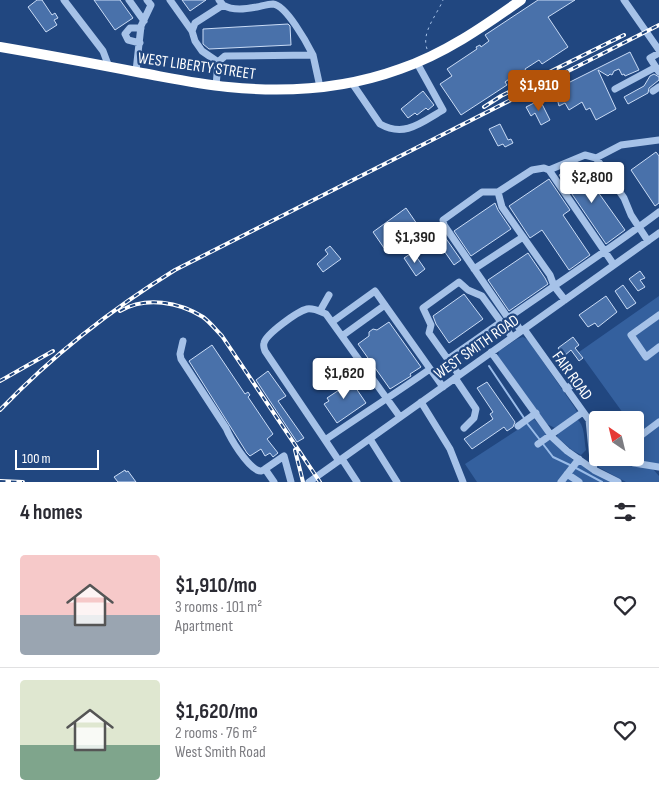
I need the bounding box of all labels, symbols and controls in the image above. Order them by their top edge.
street label: WEST LIBERTY STREET [137,49,257,84]
pin: $1,910 [498,70,580,112]
text: $1,910 [519,76,559,95]
pin: $2,800 [551,162,633,204]
text: $2,800 [571,168,613,187]
pin: $1,390 [374,222,456,264]
text: $1,390 [395,228,435,247]
street label: WEST SMITH ROAD [431,311,523,384]
street label: FAIR ROAD [548,348,596,404]
pin: $1,620 [303,358,385,400]
text: $1,620 [324,364,364,383]
north arrow [589,411,644,466]
map controls [589,411,644,466]
scale bar [15,447,99,470]
text: 100 m [22,450,51,467]
icon: filters [611,498,639,526]
text: 4 homes [20,500,83,525]
text: $1,910/mo [175,573,257,598]
icon: home [60,575,120,635]
icon: heart [611,591,639,619]
text: 3 rooms · 101 m² [175,598,262,617]
text: Apartment [175,617,233,636]
text: $1,620/mo [175,699,258,724]
icon: home [60,700,120,760]
icon: heart [611,716,639,744]
text: 2 rooms · 76 m² [175,724,257,743]
text: West Smith Road [175,743,266,762]

